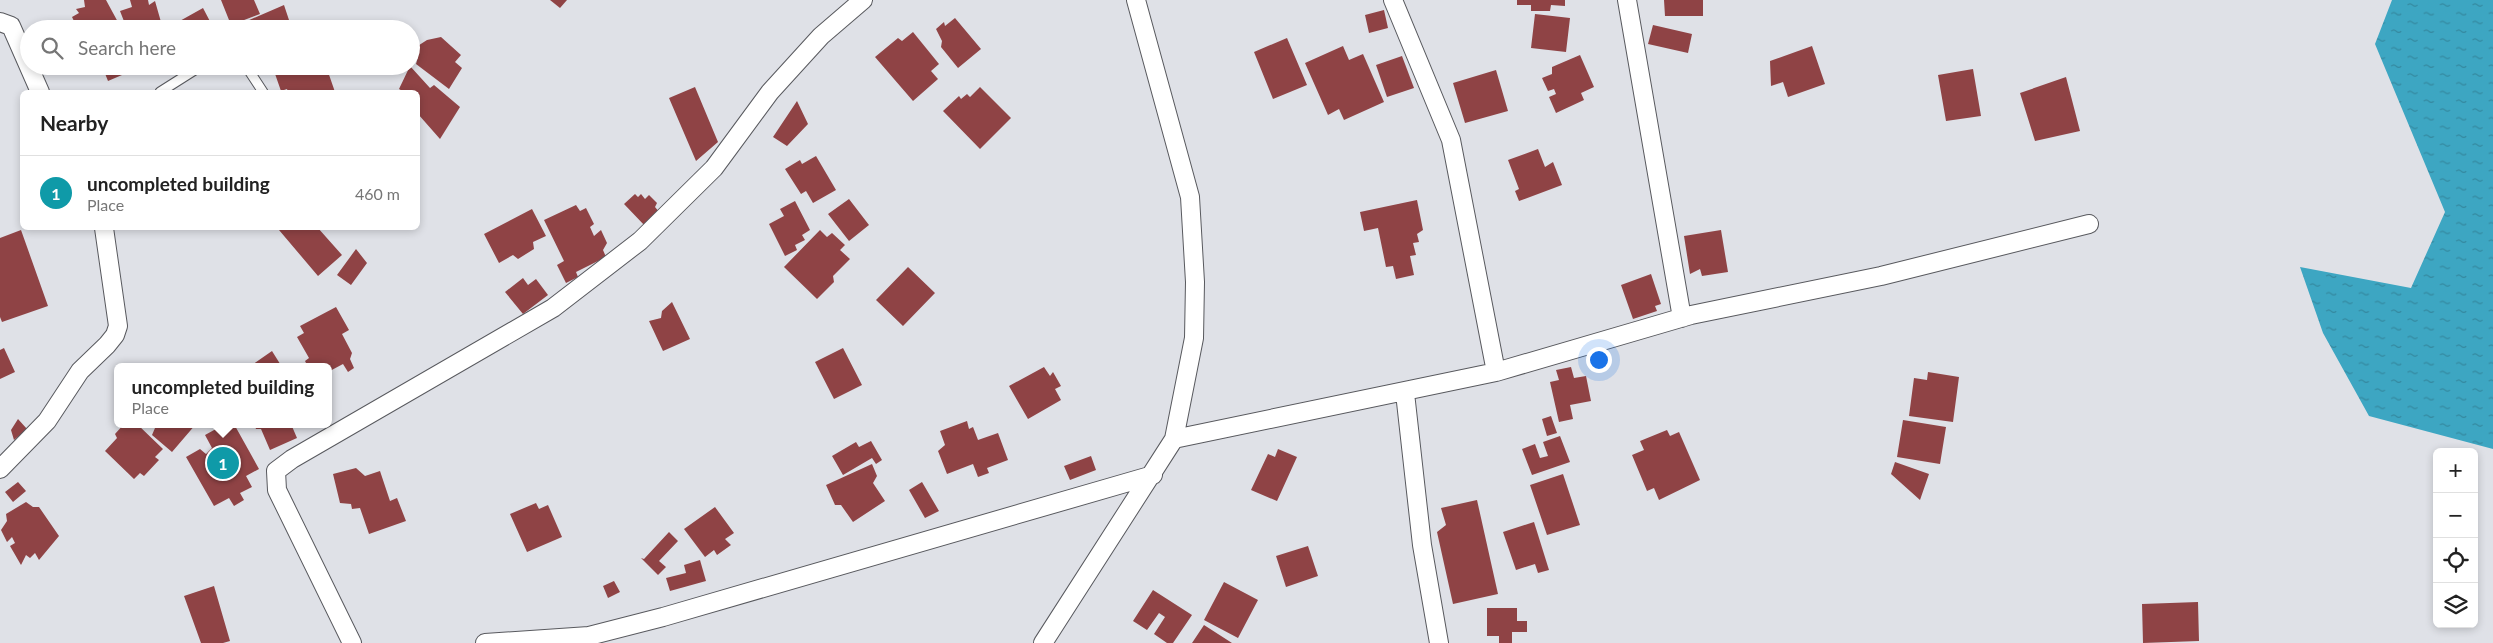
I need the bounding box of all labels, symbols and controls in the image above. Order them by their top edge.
search box [20,20,420,75]
icon: search [38,34,66,62]
text: Search here [78,36,176,59]
text: Nearby [40,110,108,135]
text: uncompleted building [87,172,270,195]
text: 1 [51,184,61,203]
text: 460 m [355,184,400,203]
text: Place [87,195,124,214]
your location [1586,347,1612,373]
popup [114,363,332,428]
text: uncompleted building [132,375,314,398]
text: Place [132,398,169,417]
pin: 1 [207,444,239,482]
map controls [2433,448,2478,628]
button: + [2433,448,2478,493]
button: − [2433,493,2478,538]
button: locate [2433,538,2478,583]
button: layers [2433,583,2478,628]

